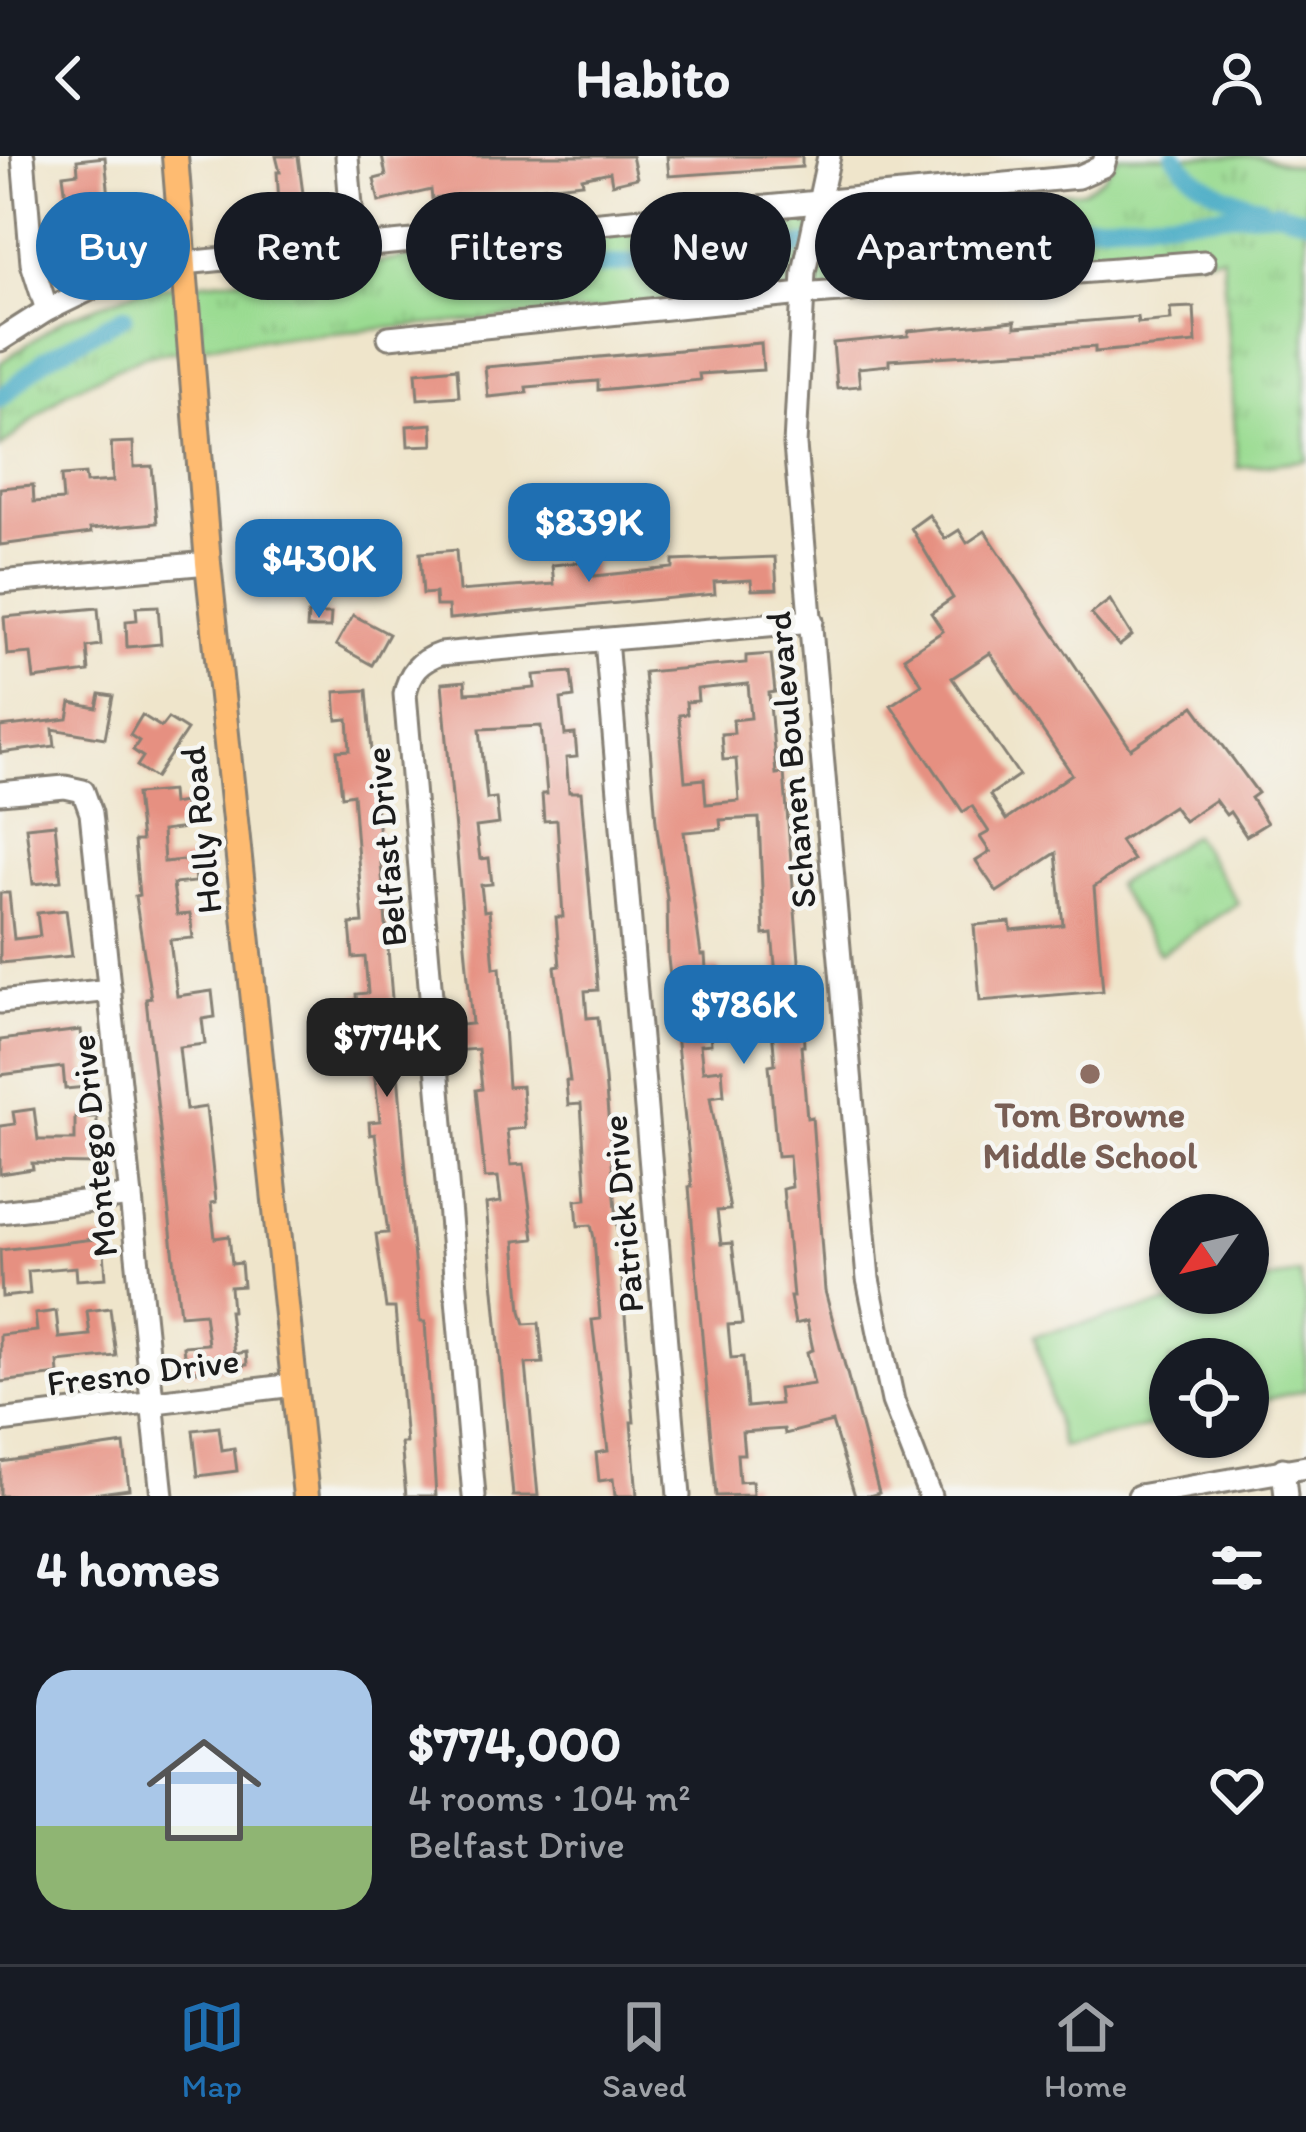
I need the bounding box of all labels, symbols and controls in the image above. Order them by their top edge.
icon: back [36,45,102,111]
icon: person [1204,45,1270,111]
text: Habito [575,46,731,111]
chip: Buy [36,192,190,300]
chip: Rent [214,192,382,300]
chip: Filters [406,192,606,300]
chip: New [630,192,791,300]
chip: Apartment [815,192,1095,300]
pin: $839K [505,483,673,585]
text: $839K [535,498,643,545]
pin: $430K [235,519,403,621]
text: $430K [262,534,376,581]
street label: Schanen Boulevard [756,610,825,910]
street label: Holly Road [170,744,231,916]
street label: Belfast Drive [355,745,416,949]
pin: $786K [660,965,828,1067]
text: $786K [691,980,797,1027]
pin: $774K [303,998,471,1100]
text: $774K [334,1013,440,1060]
street label: Montego Drive [60,1033,127,1259]
marker: Tom Browne Middle School [1077,1061,1103,1087]
place label: Tom Browne Middle School [983,1093,1198,1177]
street label: Patrick Drive [592,1113,653,1315]
north arrow [1149,1194,1269,1314]
map controls [1149,1194,1269,1458]
street label: Fresno Drive [44,1338,242,1405]
button: locate [1149,1338,1269,1458]
icon: filters [1204,1535,1270,1601]
text: 4 homes [36,1538,220,1599]
text: $774,000 [408,1713,621,1774]
icon: home [132,1718,276,1862]
icon: heart [1204,1757,1270,1823]
text: 4 rooms · 104 m² [408,1774,691,1821]
text: Belfast Drive [408,1821,625,1868]
tab: Map [179,1994,245,2105]
tab: Saved [602,1994,687,2105]
tab: Home [1044,1994,1127,2105]

